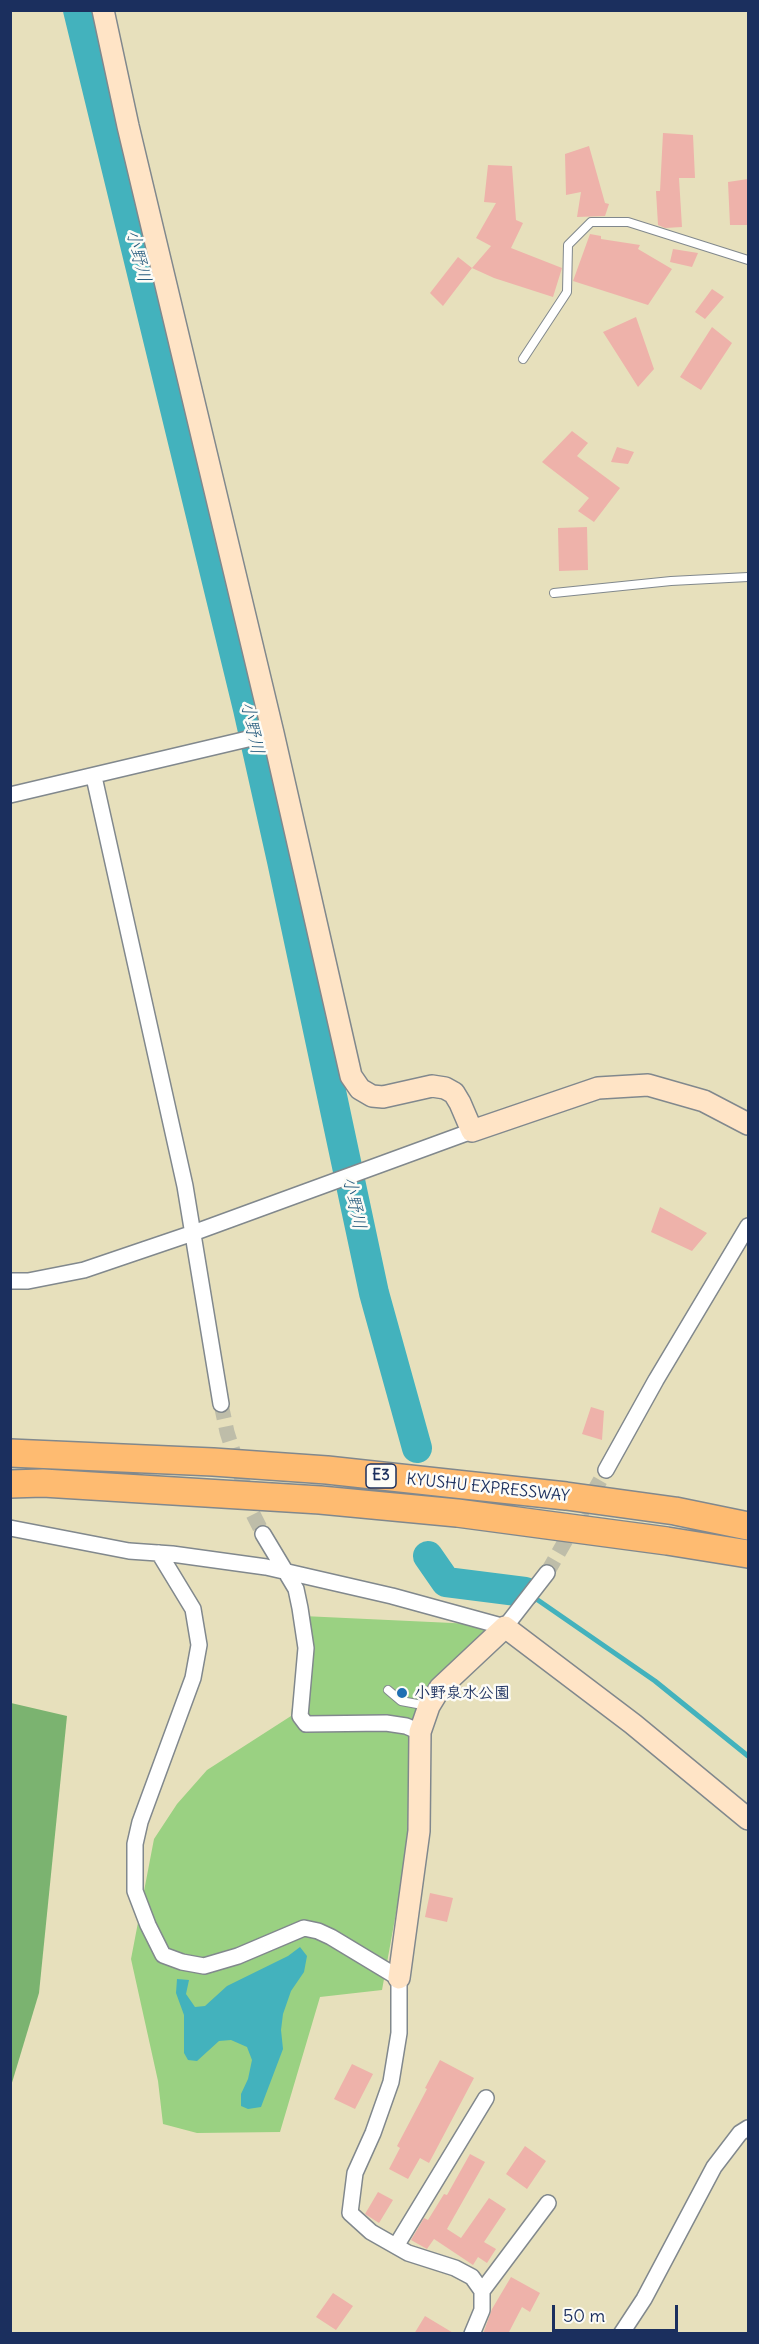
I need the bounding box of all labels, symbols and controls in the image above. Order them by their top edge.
water label: 小野川 [121,227,155,285]
water label: 小野川 [236,699,268,757]
water label: 小野川 [338,1174,370,1232]
road number: E3 [366,1464,396,1488]
street label: KYUSHU EXPRESSWAY [406,1470,570,1506]
place label: 小野泉水公園 [414,1683,510,1703]
marker: 小野泉水公園 [395,1686,409,1700]
scale bar [555,2293,681,2331]
text: 50 m [563,2304,605,2327]

